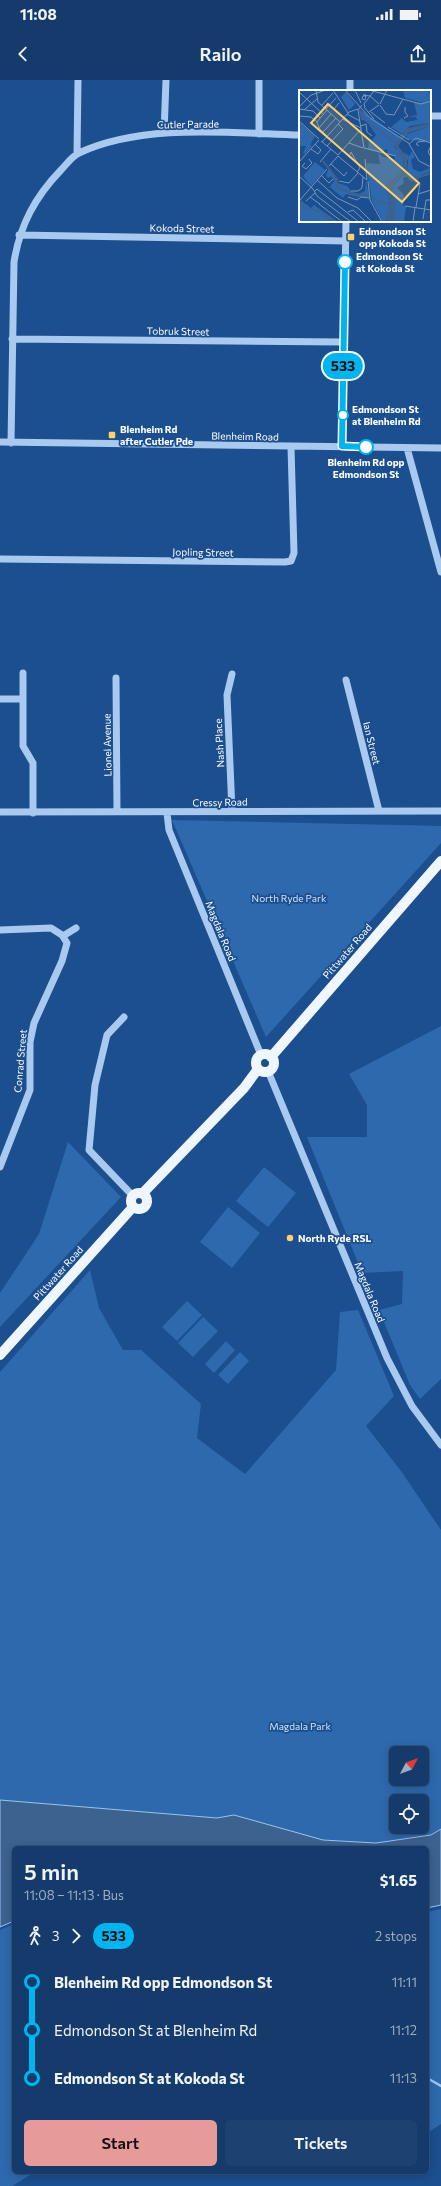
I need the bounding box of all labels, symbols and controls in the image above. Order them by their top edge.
text: 11:08 [20,5,57,23]
icon: back [12,43,34,65]
text: Railo [199,43,242,65]
icon: share [407,43,429,65]
inset map [299,90,431,222]
street label: Cutler Parade [157,117,219,131]
street label: Kokoda Street [150,221,214,235]
place label: Edmondson St opp Kokoda St [359,225,426,249]
marker: Edmondson St opp Kokoda St [346,232,356,242]
place label: Edmondson St at Kokoda St [356,250,423,274]
marker: Edmondson St at Kokoda St [337,254,353,270]
street label: Tobruk Street [147,324,209,338]
line badge: 533 [320,353,366,379]
text: 533 [331,357,355,374]
place label: Edmondson St at Blenheim Rd [352,403,421,427]
marker: Edmondson St at Blenheim Rd [337,409,349,421]
place label: Blenheim Rd after Cutler Pde [120,423,193,447]
street label: Blenheim Road [211,429,279,443]
marker: Blenheim Rd after Cutler Pde [107,430,117,440]
marker: Blenheim Rd opp Edmondson St [358,439,374,455]
place label: Blenheim Rd opp Edmondson St [328,456,405,480]
street label: Jopling Street [172,545,234,559]
street label: Lionel Avenue [100,713,114,777]
street label: Nash Place [212,718,226,768]
street label: Ian Street [361,720,383,766]
street label: Cressy Road [192,796,248,808]
park label: North Ryde Park [252,892,327,904]
street label: Magdala Road [203,899,239,963]
street label: Pittwater Road [320,921,374,981]
street label: Conrad Street [11,1029,29,1093]
place label: North Ryde RSL [298,1232,372,1244]
marker: North Ryde RSL [285,1233,295,1243]
street label: Pittwater Road [31,1243,86,1303]
street label: Magdala Road [352,1260,388,1324]
park label: Magdala Park [269,1720,331,1732]
north arrow [389,1746,429,1786]
map controls [389,1746,429,1834]
button: locate [389,1794,429,1834]
text: 5 min [24,1858,79,1885]
text: $1.65 [380,1871,417,1889]
text: 11:08 – 11:13 · Bus [24,1887,124,1903]
icon: walk [24,1925,46,1947]
icon: forward [65,1925,87,1947]
text: 533 [101,1927,126,1944]
text: 3 [52,1928,59,1944]
text: 2 stops [375,1928,417,1944]
text: Blenheim Rd opp Edmondson St [54,1973,272,1991]
text: 11:11 [392,1974,417,1990]
text: Edmondson St at Blenheim Rd [54,2021,257,2039]
text: 11:12 [390,2022,417,2038]
text: Edmondson St at Kokoda St [54,2069,245,2087]
text: 11:13 [390,2070,417,2086]
button: Start [24,2120,217,2166]
button: Tickets [225,2120,417,2166]

